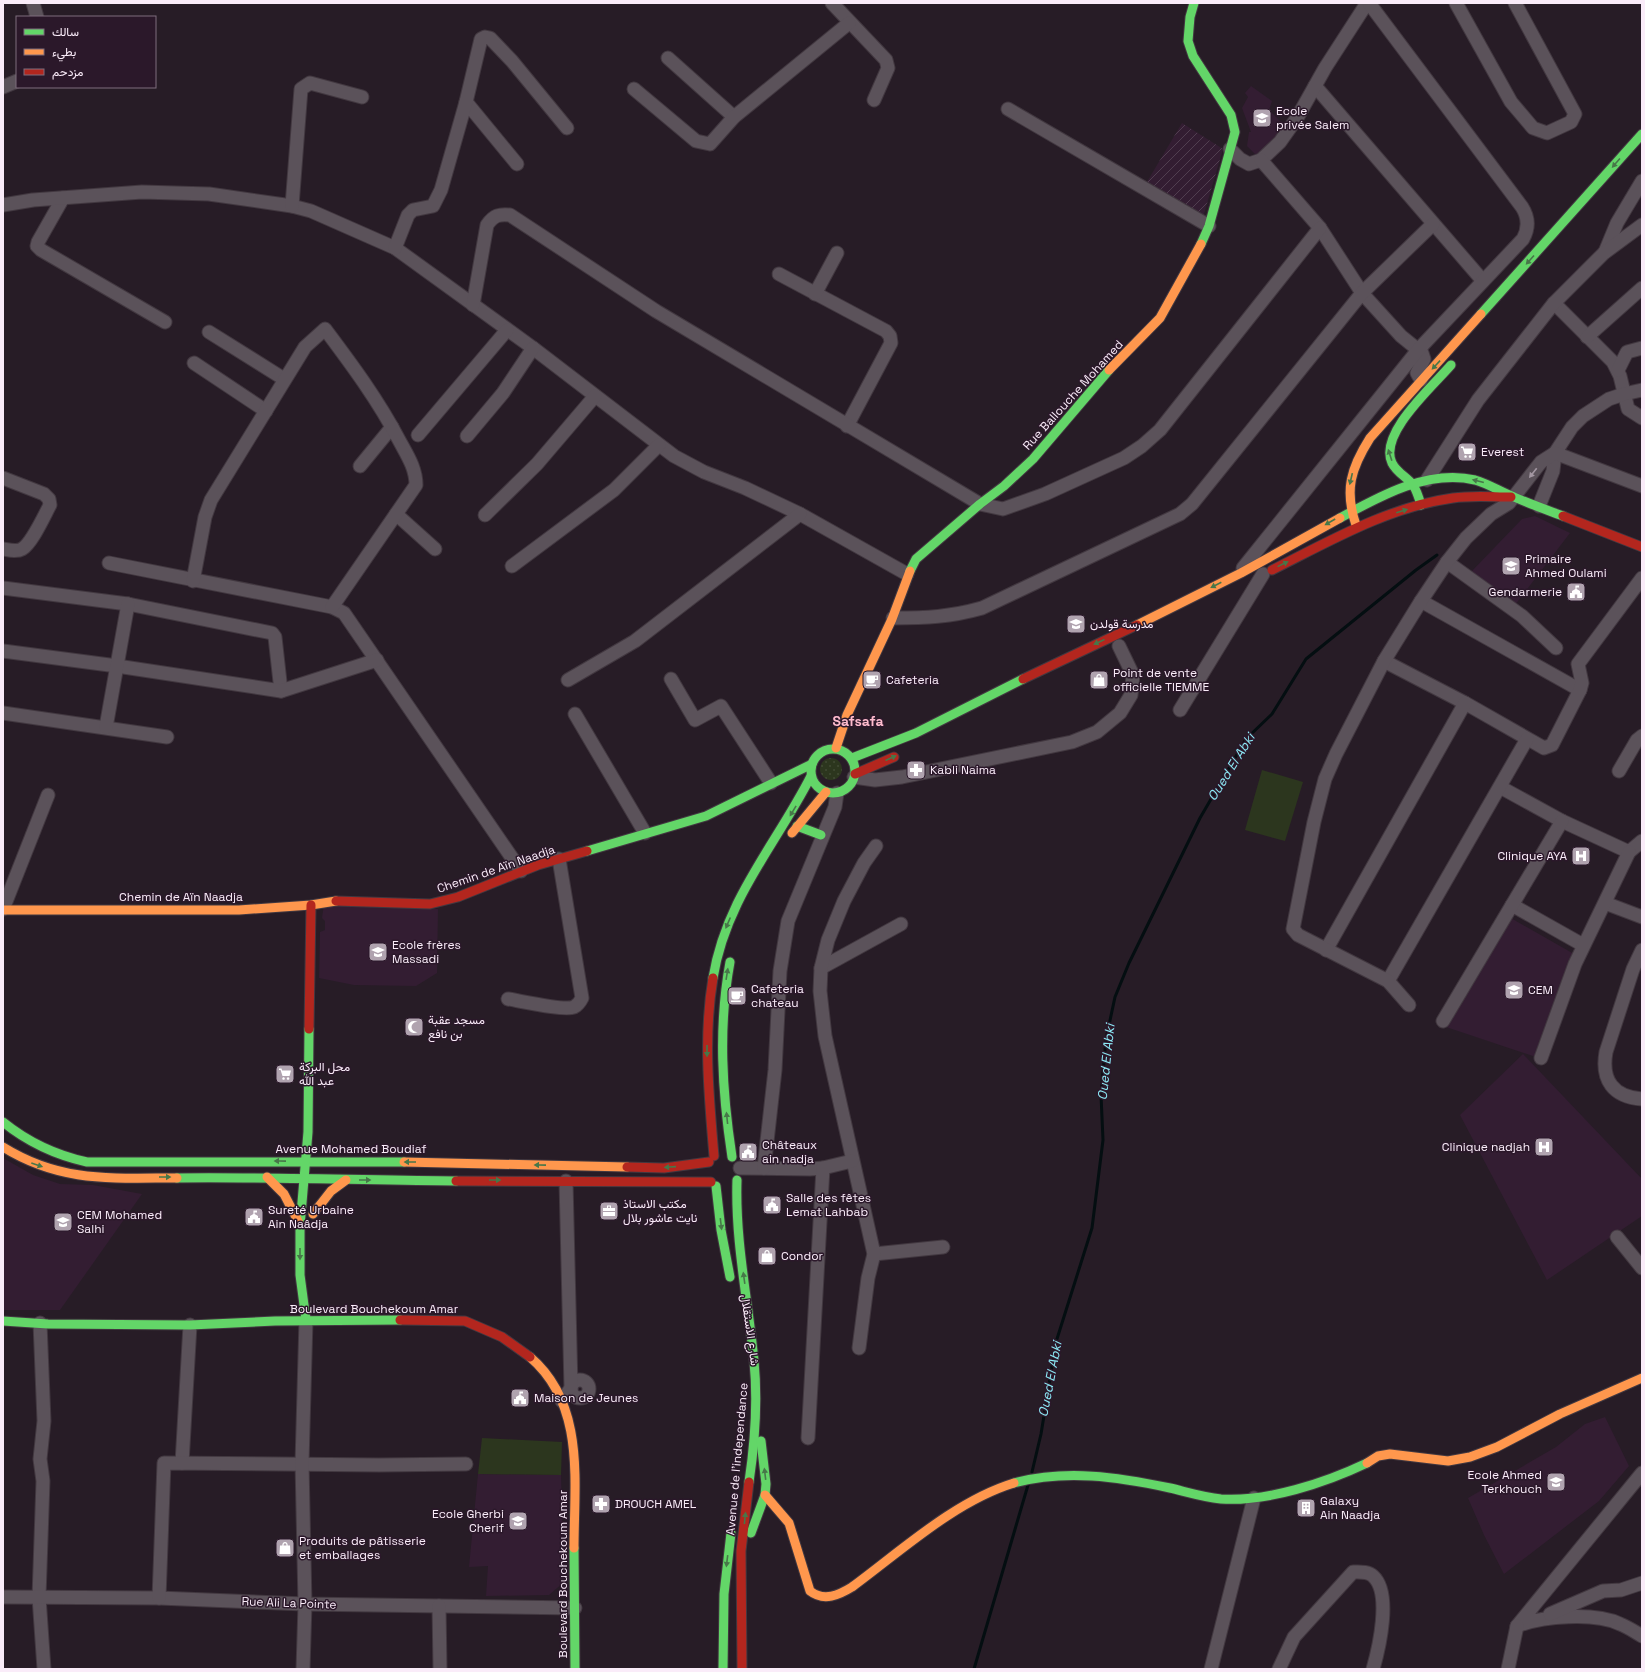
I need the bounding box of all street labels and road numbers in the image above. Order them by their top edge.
street label: Rue Ballouche Mohamed [1019,337,1127,453]
street label: Chemin de Aïn Naadja [435,841,557,897]
street label: Chemin de Aïn Naadja [119,889,243,905]
street label: Avenue Mohamed Boudiaf [276,1141,426,1157]
street label: شارع الاستقلال [736,1293,763,1367]
street label: Boulevard Bouchekoum Amar [290,1301,459,1317]
street label: Avenue de l'independance [722,1382,752,1536]
street label: Boulevard Bouchekoum Amar [555,1489,571,1658]
street label: Rue Ali La Pointe [241,1593,337,1613]

